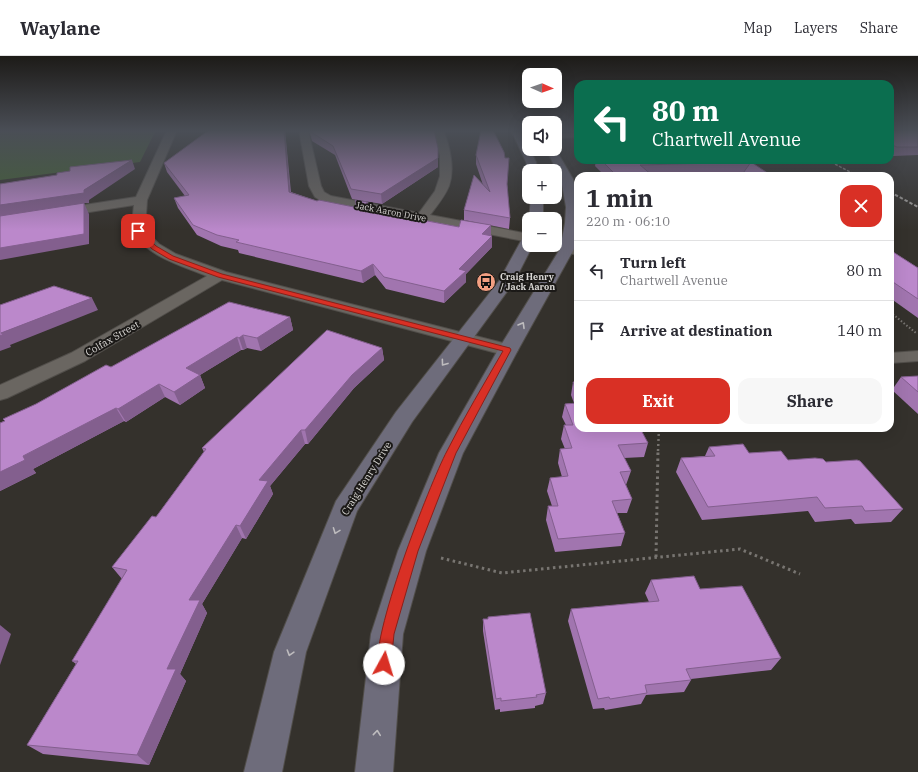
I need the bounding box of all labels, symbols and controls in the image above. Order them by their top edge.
text: Waylane [20,16,101,40]
text: Map [744,19,772,37]
text: Layers [794,19,838,37]
text: Share [860,19,898,37]
north arrow [522,68,562,108]
map controls [522,68,562,252]
text: 80 m [652,92,719,129]
icon: left [586,96,638,148]
button: sound [522,116,562,156]
text: Chartwell Avenue [652,128,801,151]
button: + [522,164,562,204]
text: 1 min [586,182,653,214]
button: close [840,185,882,227]
street label: Jack Aaron Drive [355,199,427,224]
button: − [522,212,562,252]
text: 220 m · 06:10 [586,213,670,230]
pin [121,214,155,248]
icon: arrive [127,220,149,242]
text: Turn left [620,253,686,272]
icon: left [586,260,608,282]
text: 80 m [846,261,882,280]
bus stop icon: Craig Henry / Jack Aaron [475,271,497,293]
place label: Craig Henry / Jack Aaron [500,271,555,292]
text: Chartwell Avenue [620,272,728,289]
street label: Colfax Street [83,318,142,359]
icon: arrive [586,320,608,342]
text: Arrive at destination [620,321,772,340]
text: 140 m [837,321,882,340]
one-way arrow [518,322,525,329]
one-way arrow [442,359,449,366]
button: Exit [586,378,730,424]
button: Share [738,378,882,424]
street label: Craig Henry Drive [339,439,394,517]
one-way arrow [333,528,341,535]
position arrow [363,643,405,685]
one-way arrow [286,649,295,656]
one-way arrow [373,730,382,736]

